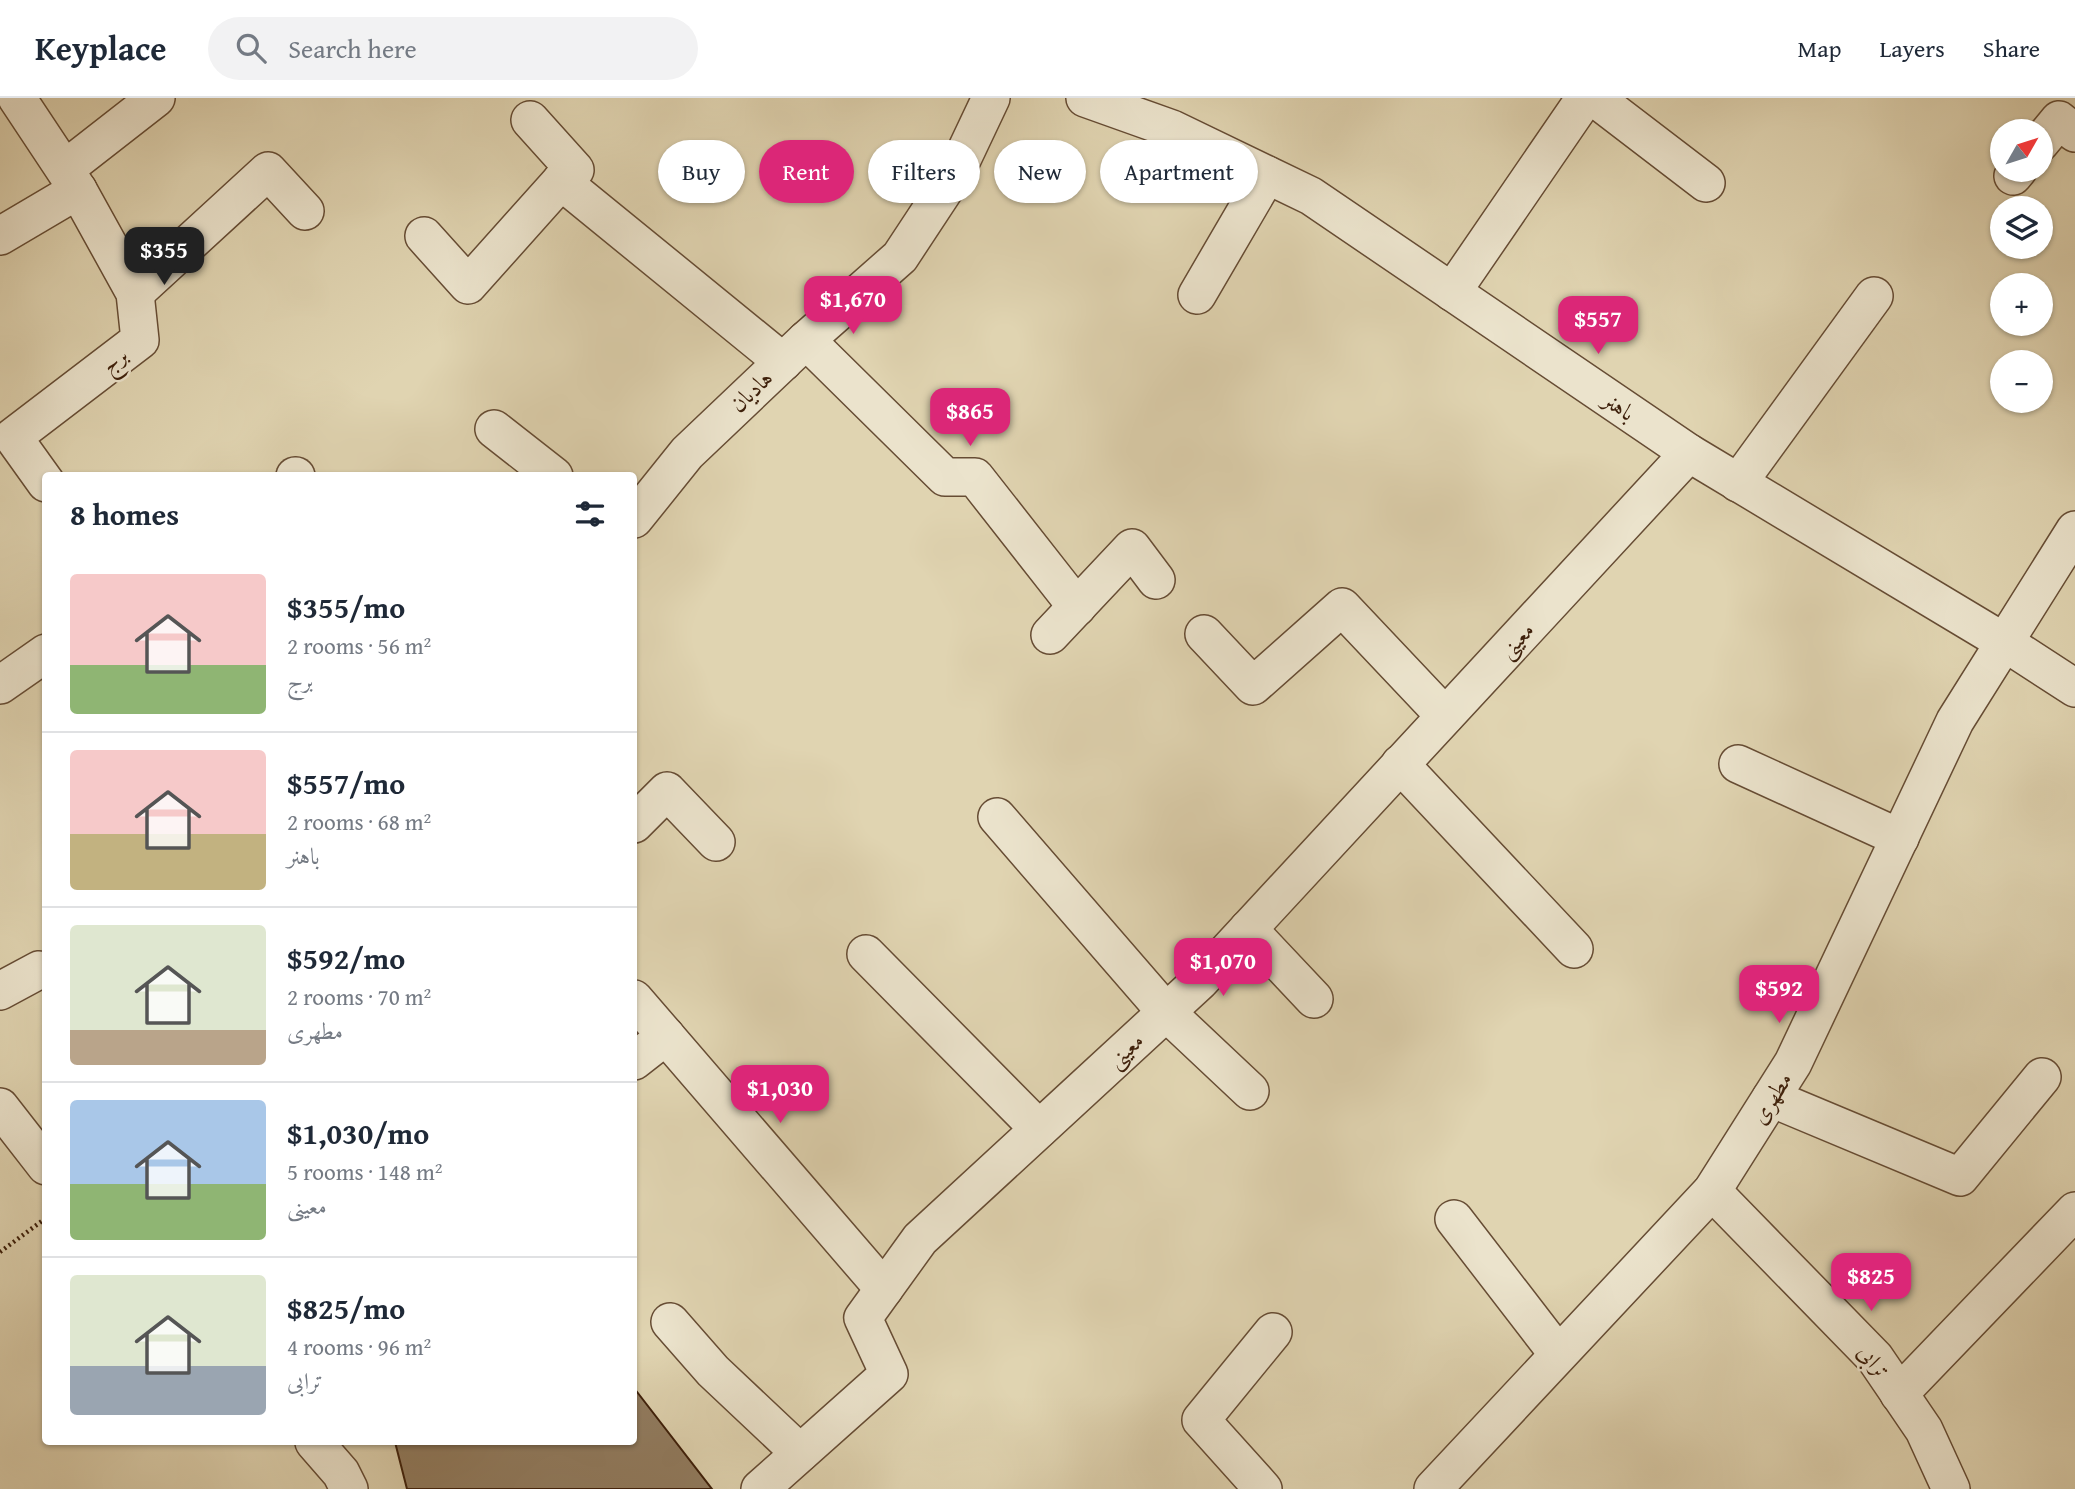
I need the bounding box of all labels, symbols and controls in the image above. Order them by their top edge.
search box [208,17,698,80]
text: Keyplace [35,24,166,72]
icon: search [232,29,270,67]
text: Search here [288,29,417,68]
text: Map [1798,31,1841,66]
text: Layers [1879,31,1945,66]
text: Share [1983,31,2040,66]
north arrow [1990,119,2053,182]
map controls [1990,119,2053,413]
chip: Buy [658,140,745,203]
chip: Rent [759,140,854,203]
chip: Filters [868,140,980,203]
chip: New [994,140,1086,203]
chip: Apartment [1100,140,1258,203]
button: layers [1990,196,2053,259]
pin: $355 [123,228,205,287]
text: $355 [140,233,188,266]
button: + [1990,273,2053,336]
pin: $1,670 [796,276,910,336]
text: $1,670 [820,282,886,315]
pin: $557 [1557,296,1639,356]
text: $557 [1574,302,1622,335]
street label: برج [93,339,137,385]
button: − [1990,350,2053,413]
street label: هادیان [722,362,780,419]
street label: باهنر [1595,382,1642,428]
pin: $865 [929,388,1011,448]
text: $865 [946,394,994,427]
text: 8 homes [70,492,179,536]
icon: filters [571,495,609,533]
text: $355/mo [287,585,405,629]
icon: home [126,602,210,686]
street label: معینی [1490,614,1541,665]
text: 2 rooms · 56 m² [287,629,431,662]
text: برج [287,663,313,696]
text: $557/mo [287,761,405,805]
icon: home [126,778,210,862]
text: 2 rooms · 68 m² [287,805,431,838]
text: باهنر [287,839,320,872]
text: $592/mo [287,936,405,980]
pin: $1,070 [1166,939,1280,998]
text: $1,070 [1190,944,1256,977]
icon: home [126,953,210,1037]
pin: $592 [1738,965,1820,1025]
text: $592 [1755,971,1803,1004]
text: 2 rooms · 70 m² [287,980,431,1013]
text: مطهری [287,1014,343,1047]
street label: معینی [1099,1024,1150,1075]
street label: مطهری [1742,1065,1799,1130]
pin: $1,030 [723,1066,837,1125]
text: $1,030 [747,1071,813,1104]
text: $1,030/mo [287,1111,429,1155]
icon: home [126,1128,210,1212]
text: 5 rooms · 148 m² [287,1155,442,1188]
text: معینی [287,1189,327,1222]
pin: $825 [1830,1254,1912,1313]
text: $825 [1847,1259,1895,1292]
text: $825/mo [287,1286,405,1330]
icon: home [126,1303,210,1387]
text: 4 rooms · 96 m² [287,1330,431,1363]
street label: ترابی [1850,1336,1899,1385]
text: ترابی [287,1364,323,1397]

